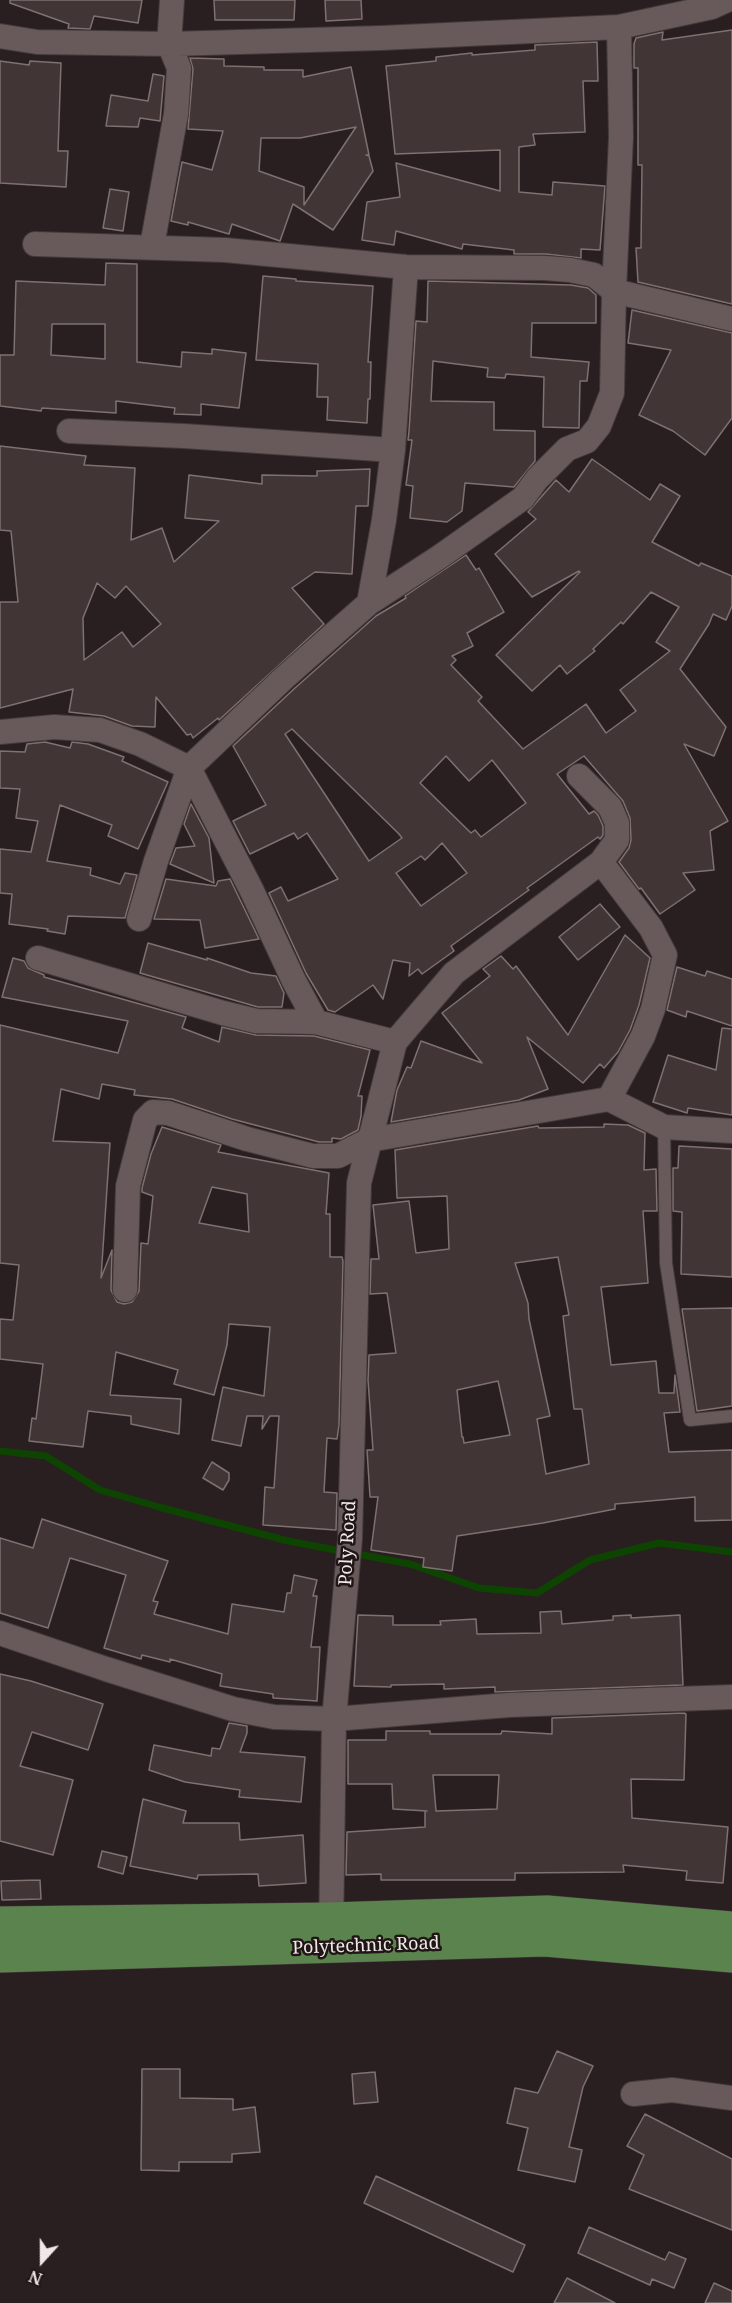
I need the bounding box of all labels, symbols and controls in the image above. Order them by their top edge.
street label: Poly Road [335,1500,361,1586]
street label: Polytechnic Road [292,1933,440,1959]
north arrow [12,2231,72,2291]
text: N [26,2265,45,2290]

